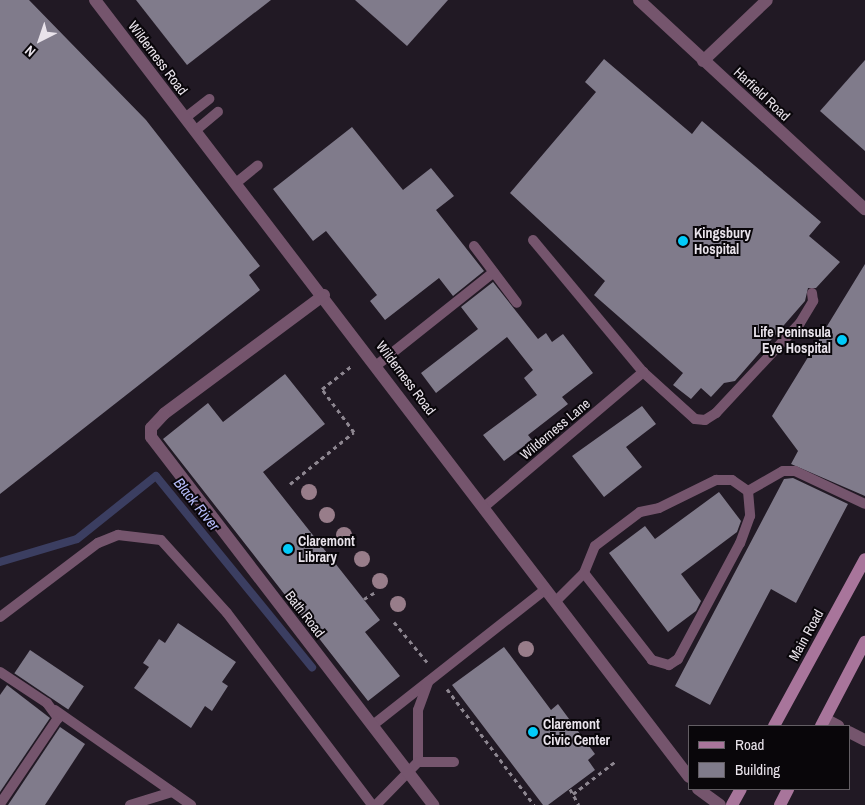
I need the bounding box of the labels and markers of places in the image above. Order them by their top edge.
place label: Kingsbury Hospital [694,225,751,258]
marker: Kingsbury Hospital [676,234,690,248]
place label: Life Peninsula Eye Hospital [753,324,831,357]
marker: Life Peninsula Eye Hospital [835,333,849,347]
place label: Claremont Library [298,533,355,566]
marker: Claremont Library [282,543,294,555]
place label: Claremont Civic Center [543,716,610,749]
marker: Claremont Civic Center [527,726,539,738]

